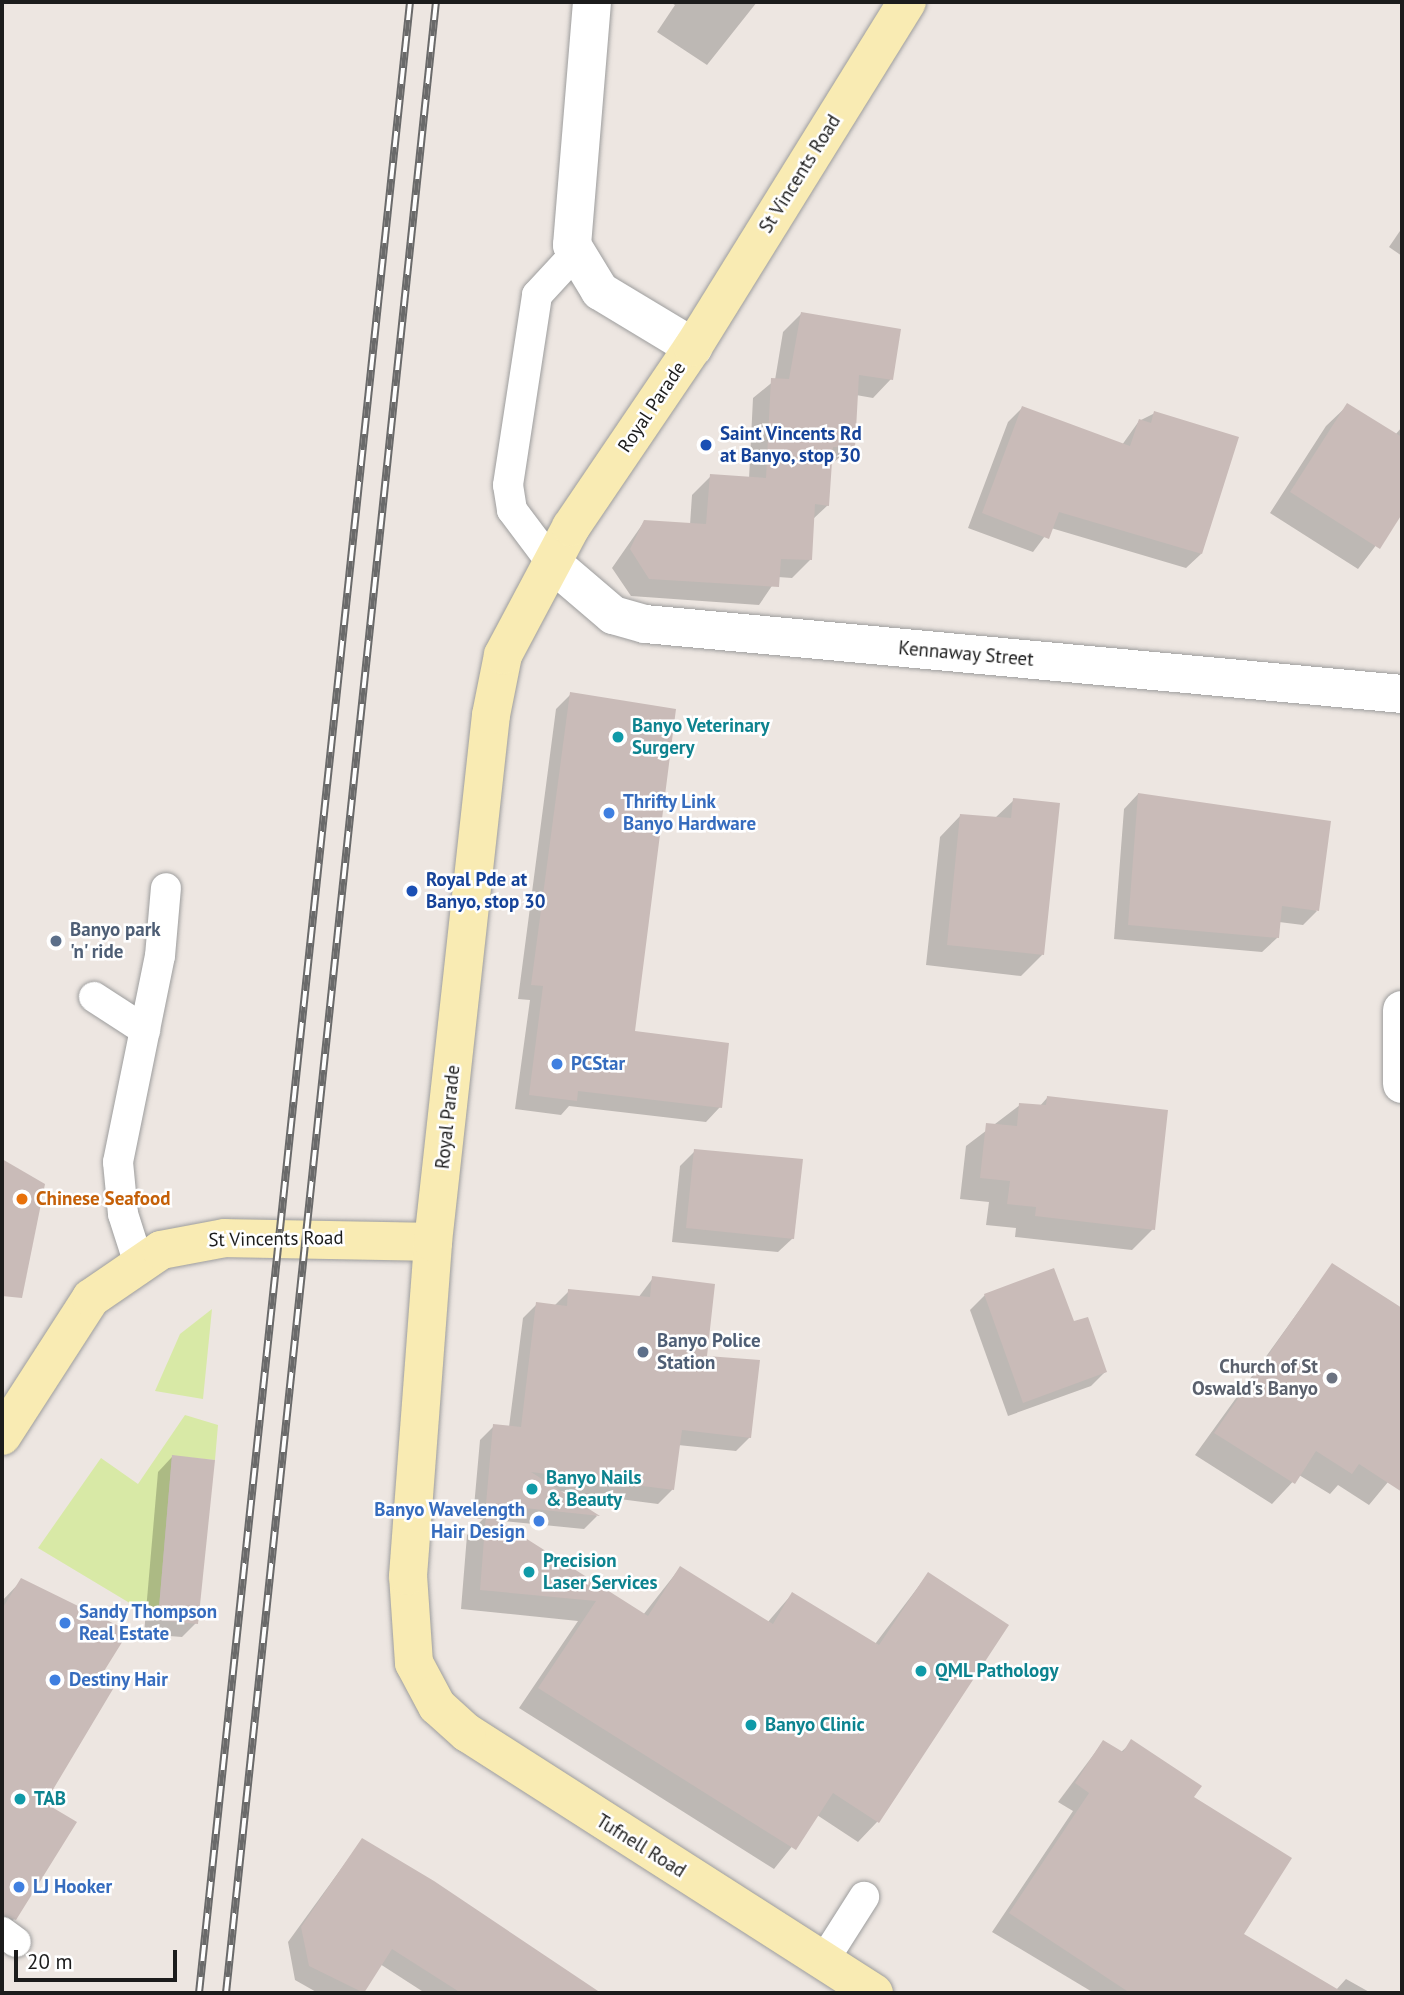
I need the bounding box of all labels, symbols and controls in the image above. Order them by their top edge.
street label: St Vincents Road [754,110,846,238]
street label: Royal Parade [613,357,691,457]
place label: Saint Vincents Rd at Banyo, stop 30 [720,423,862,467]
marker: Saint Vincents Rd at Banyo, stop 30 [698,437,714,453]
street label: Kennaway Street [897,637,1035,671]
place label: Banyo Veterinary Surgery [632,715,770,759]
marker: Banyo Veterinary Surgery [610,729,626,745]
place label: Thrifty Link Banyo Hardware [623,791,756,835]
marker: Thrifty Link Banyo Hardware [601,805,617,821]
place label: Royal Pde at Banyo, stop 30 [426,869,547,913]
marker: Royal Pde at Banyo, stop 30 [404,883,420,899]
place label: Banyo park 'n' ride [70,919,161,963]
marker: Banyo park 'n' ride [48,933,64,949]
place label: PCStar [571,1053,625,1075]
marker: PCStar [549,1056,565,1072]
street label: Royal Parade [431,1064,465,1170]
place label: Chinese Seafood [36,1188,170,1210]
marker: Chinese Seafood [14,1191,30,1207]
street label: St Vincents Road [208,1226,344,1252]
place label: Banyo Police Station [657,1330,761,1374]
marker: Banyo Police Station [635,1344,651,1360]
place label: Church of St Oswald's Banyo [1192,1356,1318,1400]
marker: Church of St Oswald's Banyo [1324,1370,1340,1386]
place label: Banyo Nails & Beauty [546,1467,642,1511]
marker: Banyo Nails & Beauty [524,1481,540,1497]
place label: Banyo Wavelength Hair Design [374,1499,525,1543]
marker: Banyo Wavelength Hair Design [531,1513,547,1529]
place label: Precision Laser Services [543,1550,657,1594]
marker: Precision Laser Services [521,1564,537,1580]
place label: Sandy Thompson Real Estate [79,1601,218,1645]
marker: Sandy Thompson Real Estate [57,1615,73,1631]
place label: QML Pathology [935,1660,1059,1682]
marker: QML Pathology [913,1663,929,1679]
place label: Destiny Hair [69,1669,169,1691]
marker: Destiny Hair [47,1672,63,1688]
place label: Banyo Clinic [765,1714,865,1736]
marker: Banyo Clinic [743,1717,759,1733]
place label: TAB [34,1788,66,1810]
marker: TAB [12,1791,28,1807]
street label: Tufnell Road [592,1809,690,1883]
place label: LJ Hooker [33,1876,112,1898]
marker: LJ Hooker [11,1879,27,1895]
scale bar [18,1936,180,1980]
text: 20 m [27,1948,73,1975]

